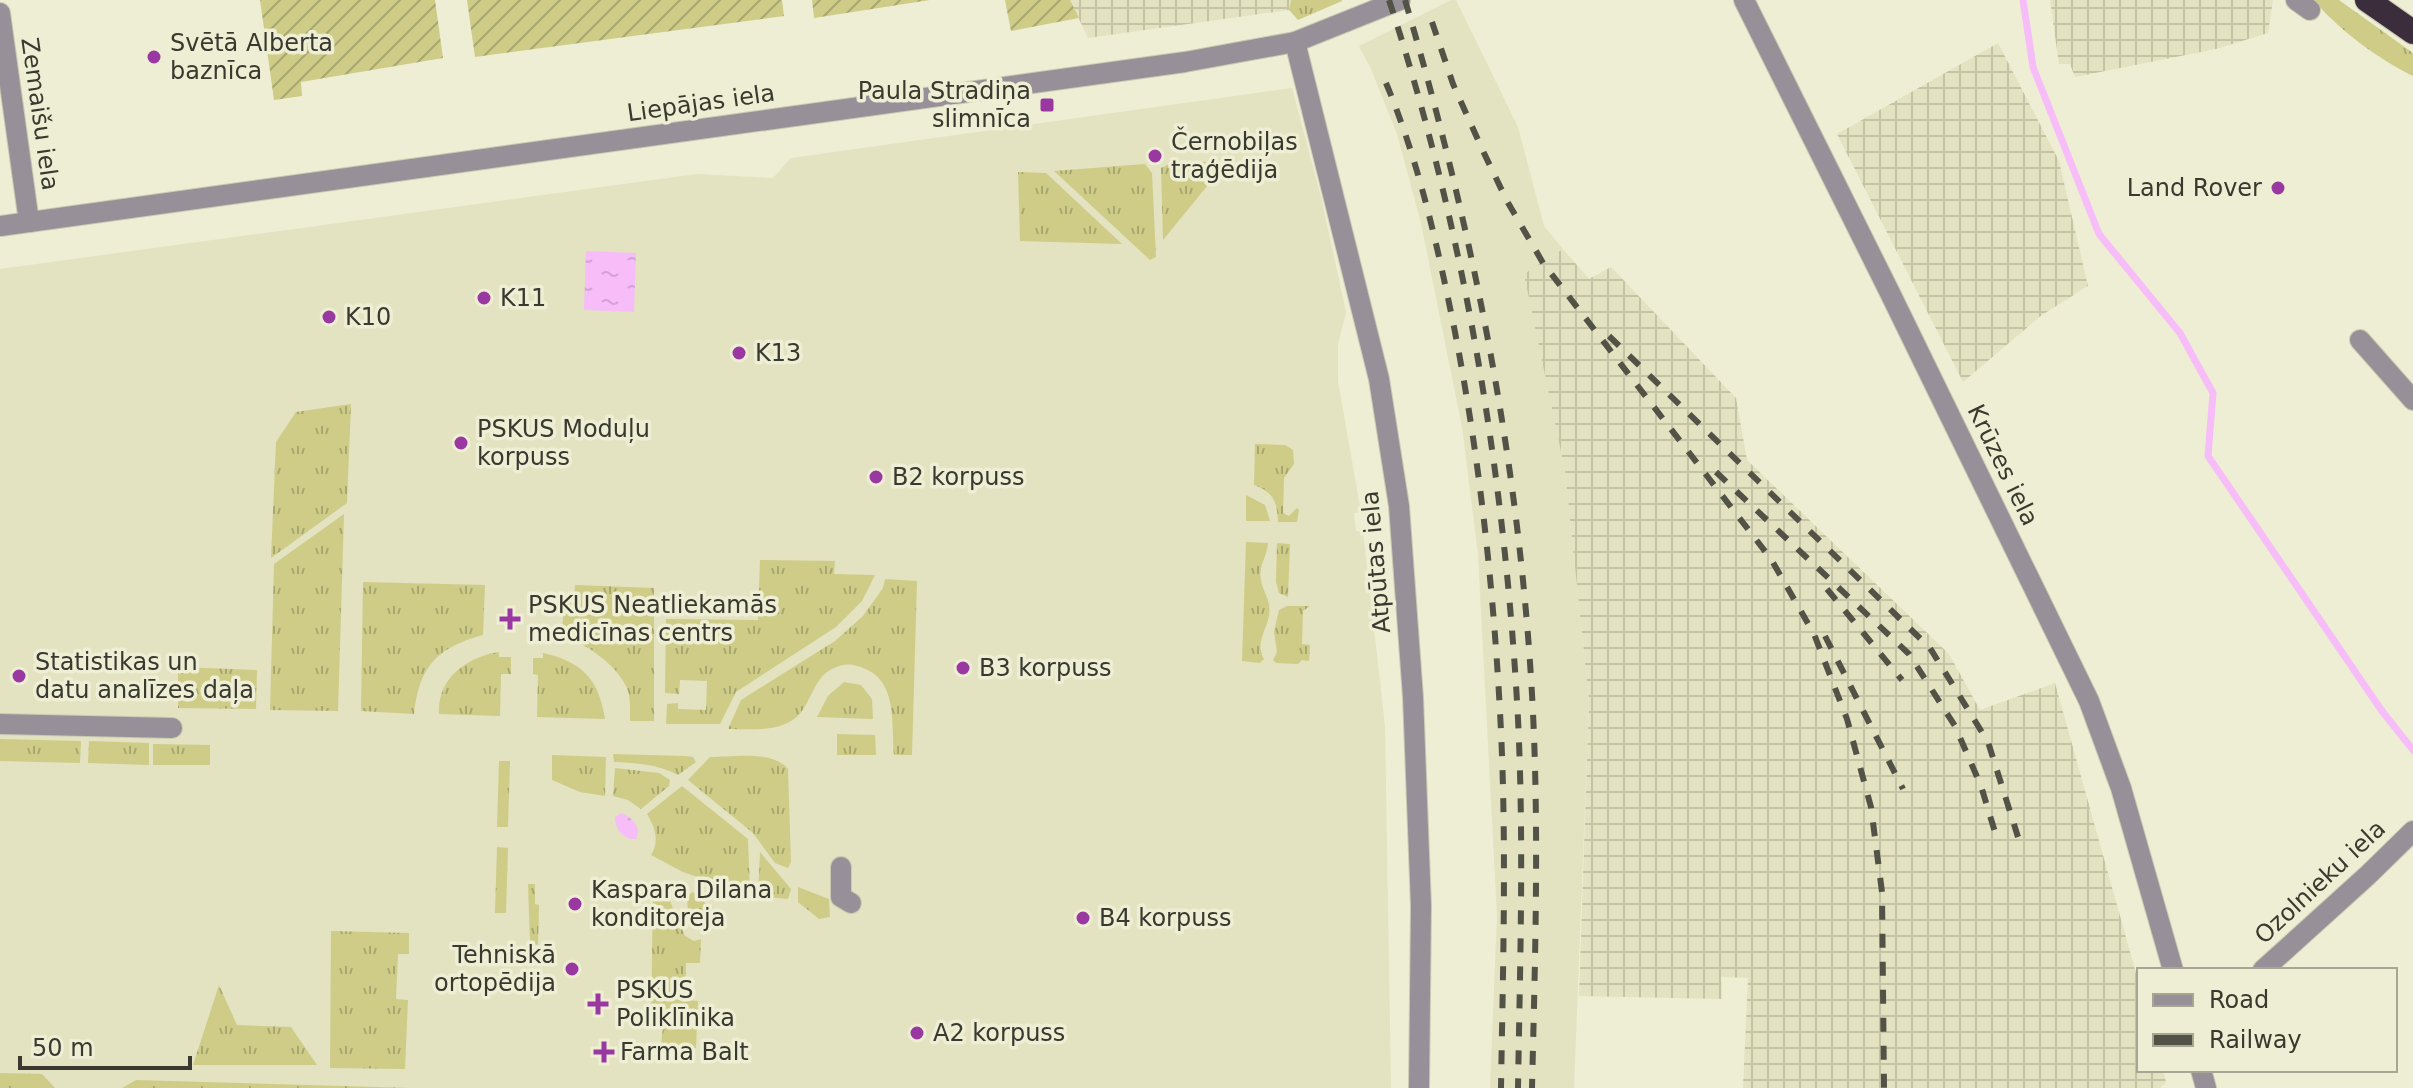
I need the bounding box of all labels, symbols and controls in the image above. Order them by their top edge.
place label: Svētā Alberta baznīca [170,29,333,85]
street label: Zemaišu iela [15,36,65,192]
marker: Svētā Alberta baznīca [145,48,163,66]
place label: Paula Stradiņa slimnīca [858,77,1031,133]
street label: Liepājas iela [625,79,777,127]
marker: Paula Stradiņa slimnīca [1038,96,1056,114]
place label: Černobiļas traģēdija [1171,126,1298,184]
marker: Černobiļas traģēdija [1146,147,1164,165]
place label: Land Rover [2127,174,2262,202]
marker: Land Rover [2269,179,2287,197]
place label: K11 [500,284,546,312]
marker: K11 [475,289,493,307]
place label: K10 [345,303,391,331]
marker: K10 [320,308,338,326]
place label: K13 [755,339,801,367]
marker: K13 [730,344,748,362]
street label: Krūzes iela [1962,400,2044,530]
place label: PSKUS Moduļu korpuss [477,415,650,471]
marker: PSKUS Moduļu korpuss [452,434,470,452]
place label: B2 korpuss [892,463,1024,491]
marker: B2 korpuss [867,468,885,486]
street label: Atpūtas iela [1356,490,1396,634]
place label: PSKUS Neatliekamās medicīnas centrs [528,591,777,647]
marker: PSKUS Neatliekamās medicīnas centrs [499,608,521,630]
place label: Statistikas un datu analīzes daļa [35,648,254,704]
place label: B3 korpuss [979,654,1111,682]
marker: B3 korpuss [954,659,972,677]
marker: Statistikas un datu analīzes daļa [10,667,28,685]
street label: Ozolnieku iela [2249,814,2391,950]
place label: Kaspara Dilana konditoreja [591,876,772,932]
marker: Kaspara Dilana konditoreja [566,895,584,913]
place label: B4 korpuss [1099,904,1231,932]
marker: B4 korpuss [1074,909,1092,927]
place label: Tehniskā ortopēdija [434,941,556,997]
marker: Tehniskā ortopēdija [563,960,581,978]
legend [2137,968,2397,1072]
place label: PSKUS Poliklīnika [616,976,735,1032]
text: Road [2209,986,2269,1014]
marker: PSKUS Poliklīnika [587,993,609,1015]
place label: A2 korpuss [933,1019,1065,1047]
scale bar [20,1020,190,1070]
marker: A2 korpuss [908,1024,926,1042]
text: Railway [2209,1026,2302,1054]
text: 50 m [32,1034,94,1062]
place label: Farma Balt [620,1038,749,1066]
marker: Farma Balt [595,1043,613,1061]

